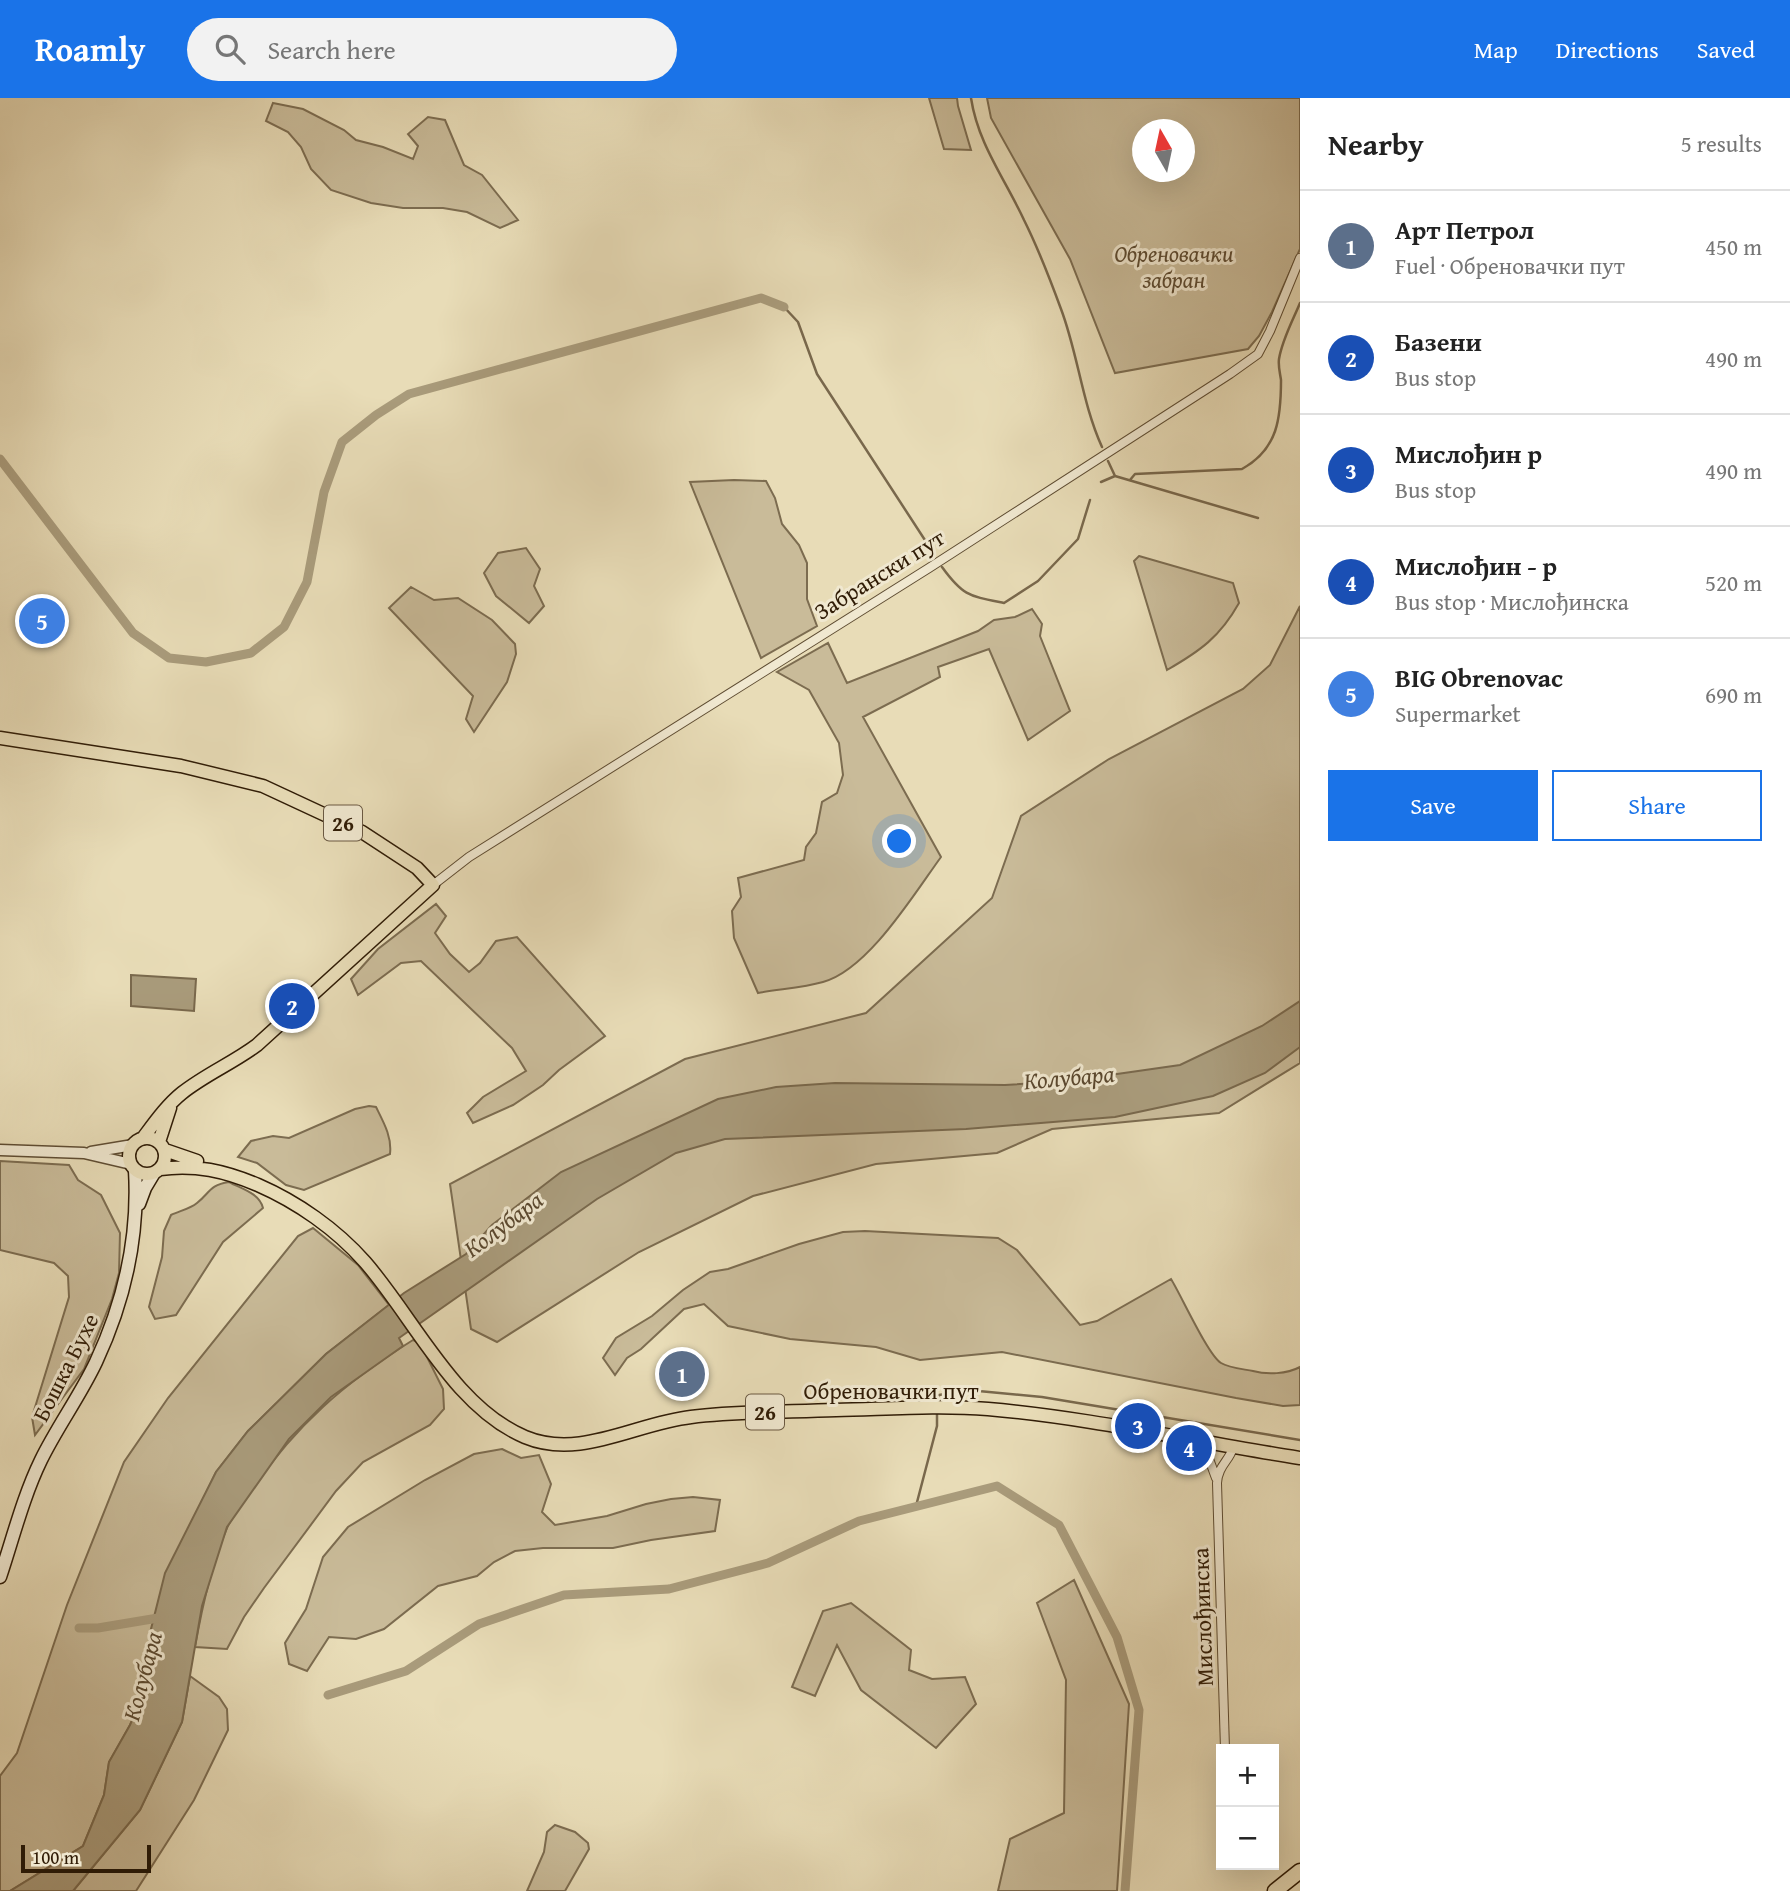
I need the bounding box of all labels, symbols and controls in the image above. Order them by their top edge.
search box [187,18,677,81]
text: Roamly [35,25,145,73]
icon: search [211,30,249,68]
text: Search here [267,30,396,69]
text: Map [1474,32,1518,67]
text: Directions [1556,32,1659,67]
text: Saved [1697,32,1755,67]
north arrow [1132,119,1195,182]
text: Nearby [1328,122,1424,166]
text: 5 results [1681,127,1762,160]
text: Арт Петрол [1395,210,1534,249]
text: 1 [1345,230,1357,263]
text: 450 m [1705,230,1762,263]
park label: Обреновачки забран [1114,237,1234,296]
text: Fuel · Обреновачки пут [1395,249,1625,282]
text: Базени [1395,322,1482,361]
text: 2 [1345,342,1357,375]
text: 490 m [1705,342,1762,375]
text: Bus stop [1395,361,1476,394]
text: Мислођин р [1395,434,1542,473]
text: 3 [1345,454,1357,487]
text: 490 m [1705,454,1762,487]
text: Bus stop [1395,473,1476,506]
street label: Забрански пут [807,521,951,627]
text: Мислођин - р [1395,546,1557,585]
text: 4 [1345,566,1357,599]
text: 520 m [1705,566,1762,599]
text: Bus stop · Мислођинска [1395,585,1629,618]
pin: 5 [19,595,65,647]
text: BIG Obrenovac [1395,658,1563,697]
text: 5 [1345,678,1357,711]
text: 690 m [1705,678,1762,711]
text: Supermarket [1395,697,1521,730]
button: Save [1328,770,1538,841]
button: Share [1552,770,1762,841]
road number: 26 [324,806,362,840]
your location [882,824,916,858]
pin: 2 [269,980,315,1032]
water label: Колубара [1022,1056,1116,1098]
water label: Колубара [456,1183,550,1265]
street label: Бошка Бухе [24,1307,106,1427]
pin: 1 [659,1348,705,1400]
street label: Обреновачки пут [803,1374,979,1407]
road number: 26 [746,1394,784,1430]
pin: 3 [1115,1400,1161,1452]
pin: 4 [1166,1422,1212,1474]
street label: Мислођинска [1183,1547,1221,1687]
water label: Колубара [113,1628,171,1724]
map controls [1216,1744,1279,1870]
button: + [1216,1744,1279,1807]
button: − [1216,1807,1279,1870]
scale bar [21,1842,150,1874]
text: 100 m [32,1843,79,1871]

